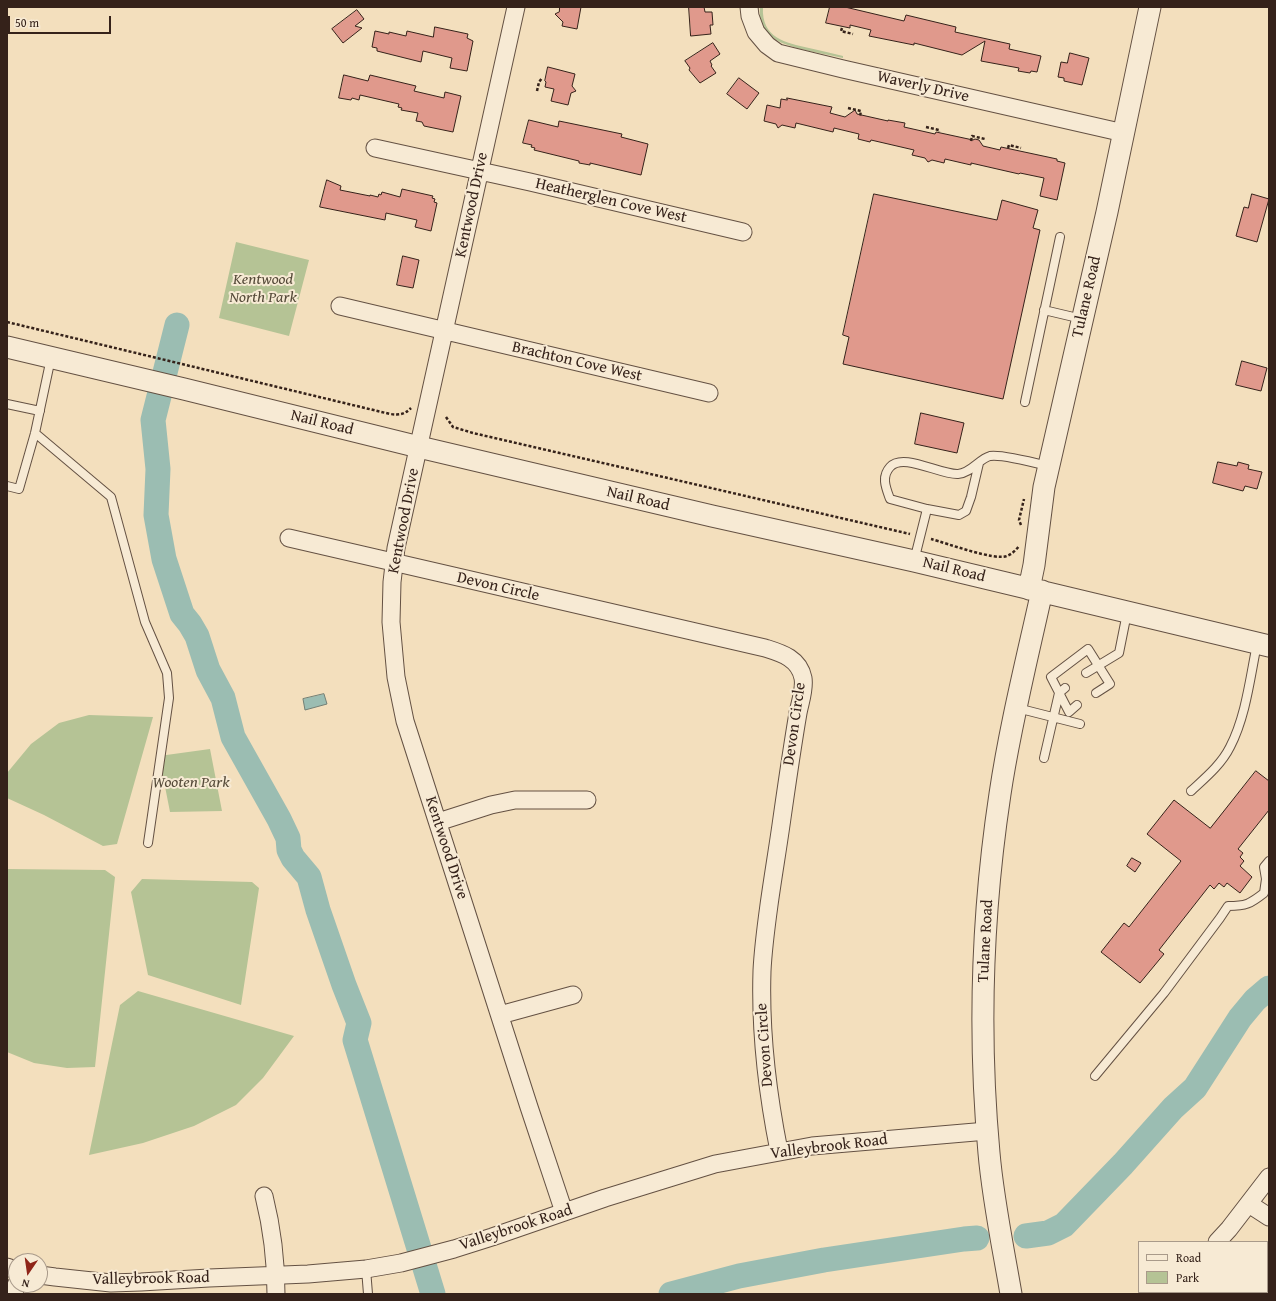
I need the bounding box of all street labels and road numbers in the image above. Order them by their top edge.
street label: Waverly Drive [875,67,971,107]
street label: Kentwood Drive [451,151,493,259]
street label: Heatherglen Cove West [534,174,688,228]
street label: Tulane Road [1068,254,1106,340]
street label: Brachton Cove West [510,338,644,386]
street label: Nail Road [289,406,355,440]
street label: Kentwood Drive [384,467,424,575]
street label: Nail Road [605,482,671,516]
street label: Nail Road [921,553,987,587]
street label: Devon Circle [455,568,541,606]
street label: Devon Circle [780,681,810,767]
street label: Kentwood Drive [420,794,472,902]
street label: Tulane Road [974,899,998,983]
street label: Devon Circle [752,1002,778,1088]
street label: Valleybrook Road [769,1130,889,1164]
street label: Valleybrook Road [457,1201,575,1255]
street label: Valleybrook Road [92,1268,210,1290]

